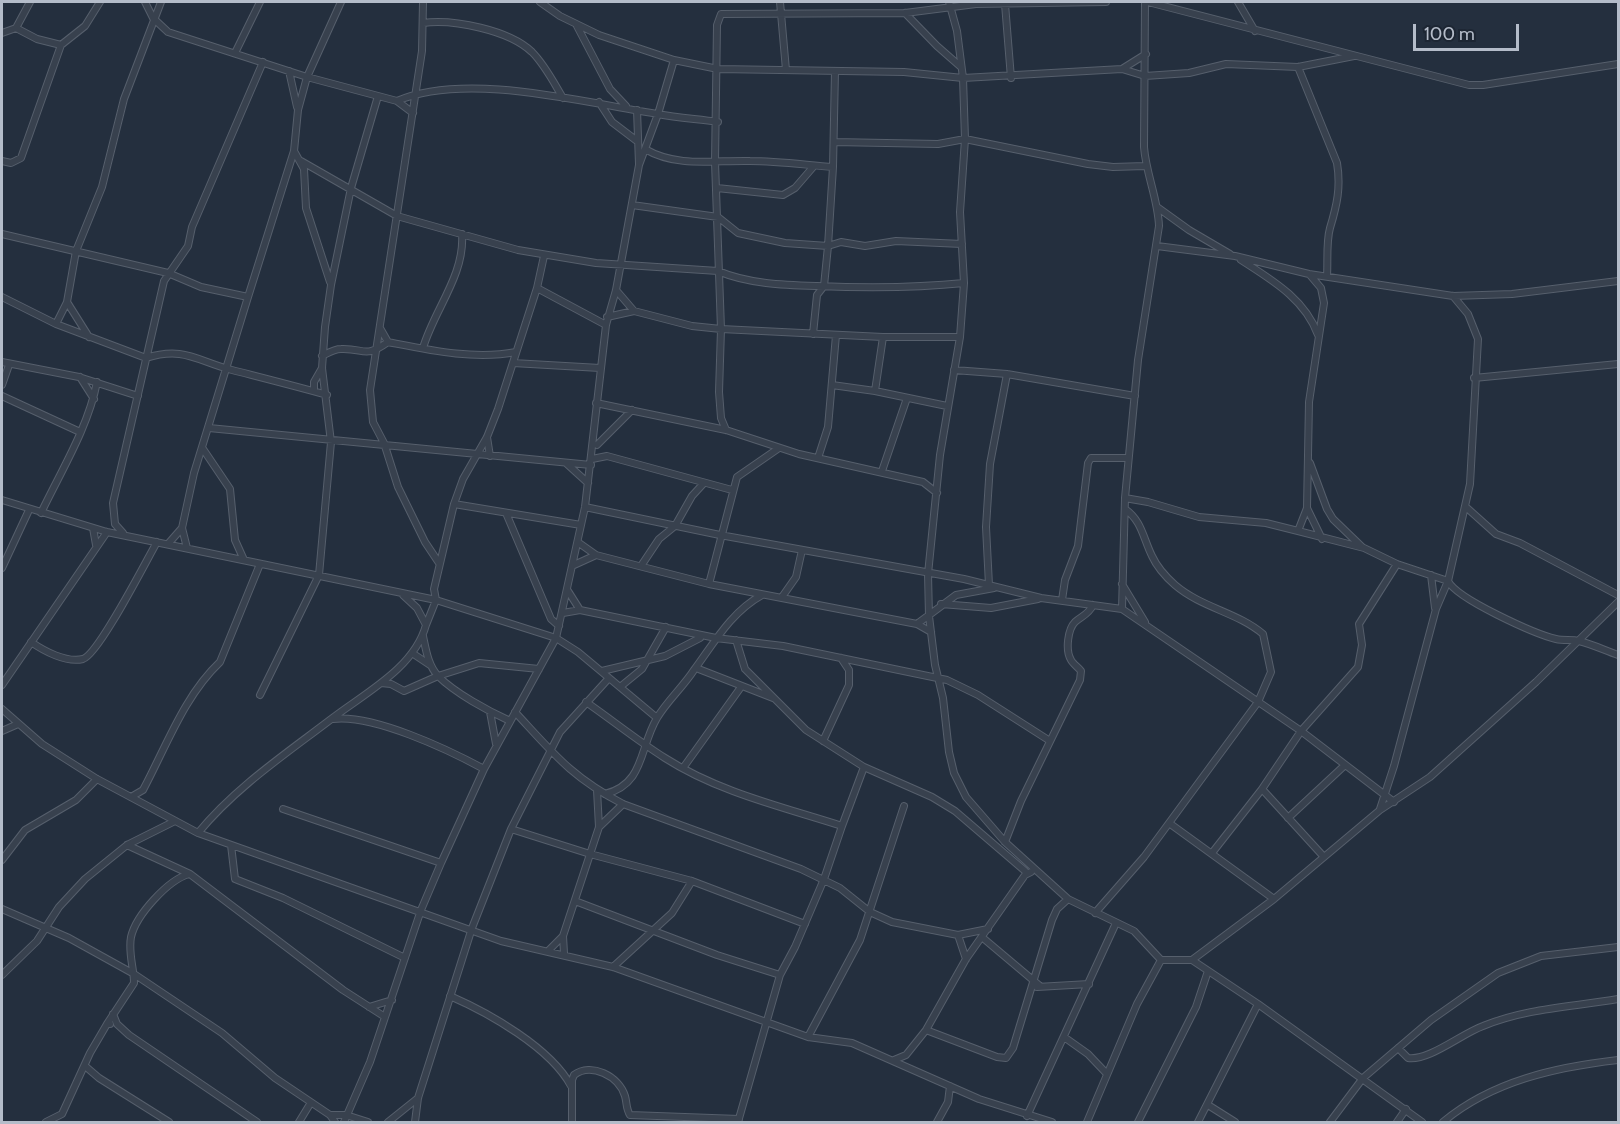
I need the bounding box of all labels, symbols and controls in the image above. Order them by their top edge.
scale bar [1416,12,1522,50]
text: 100 m [1424,23,1475,45]

